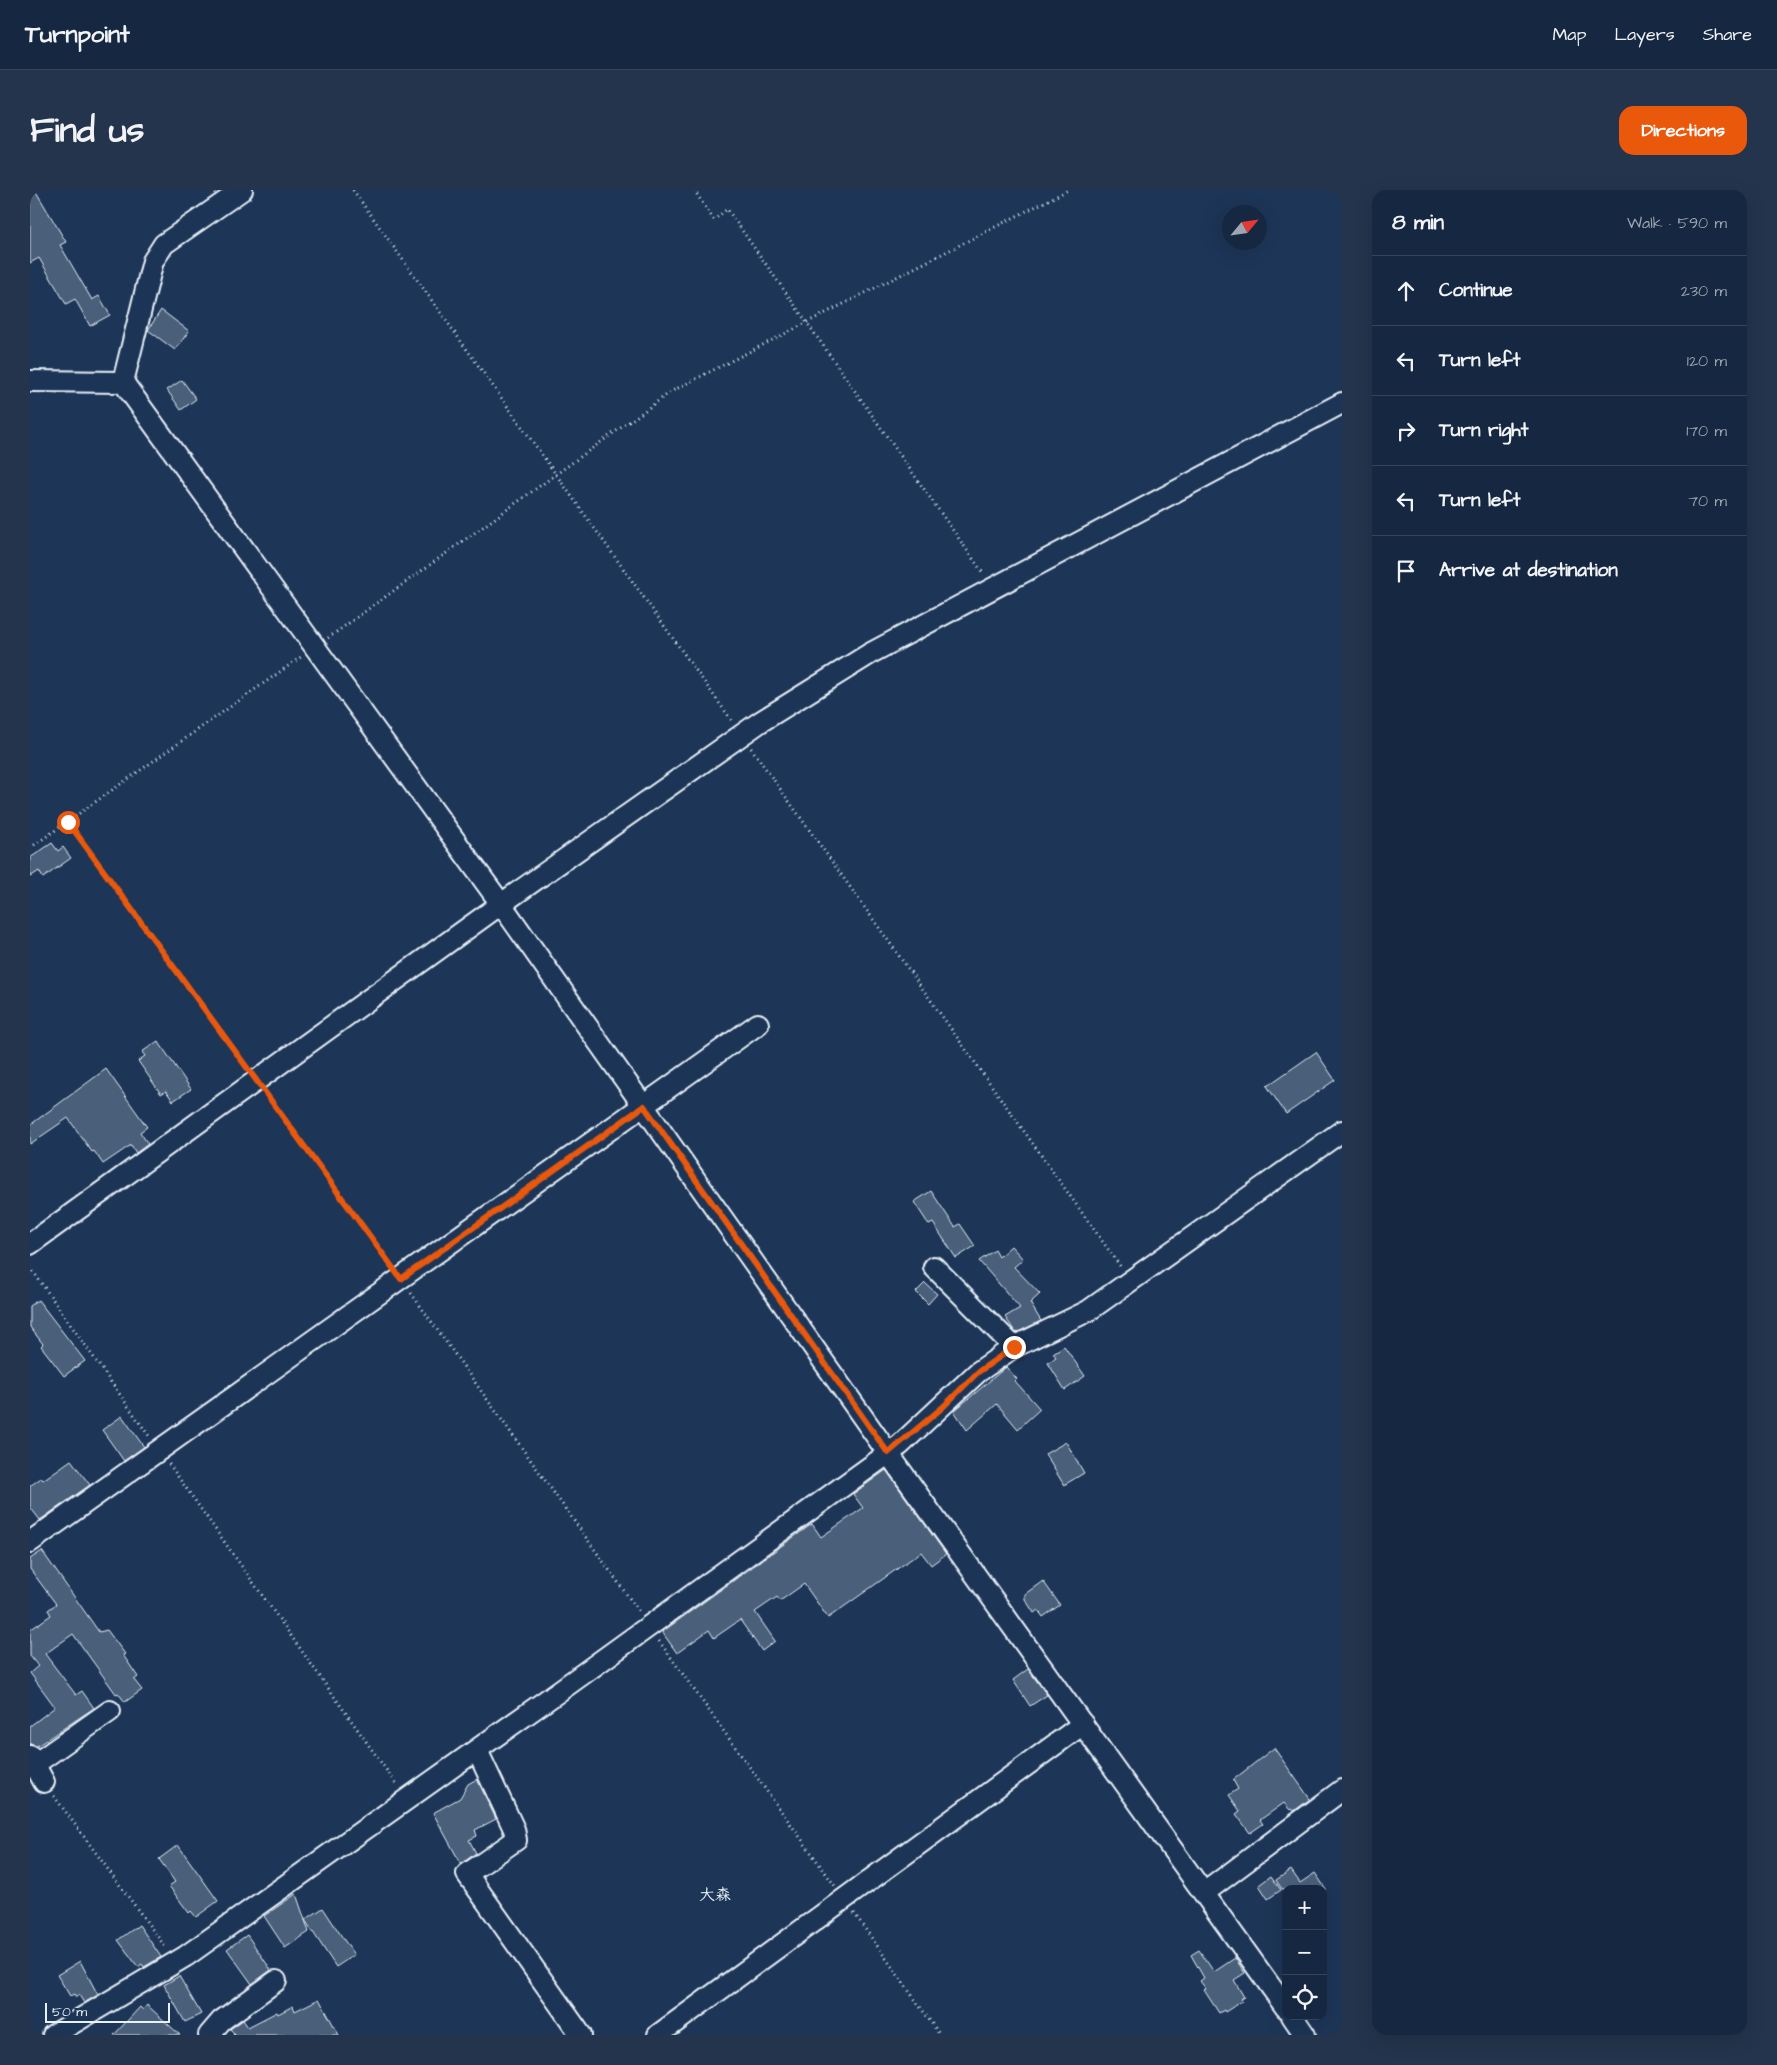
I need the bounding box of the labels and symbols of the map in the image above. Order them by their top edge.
north arrow [1222,205,1267,250]
route start [57,811,80,834]
route end [1003,1336,1026,1359]
district label: 大森 [699,1884,731,1906]
scale bar [45,2000,170,2023]

